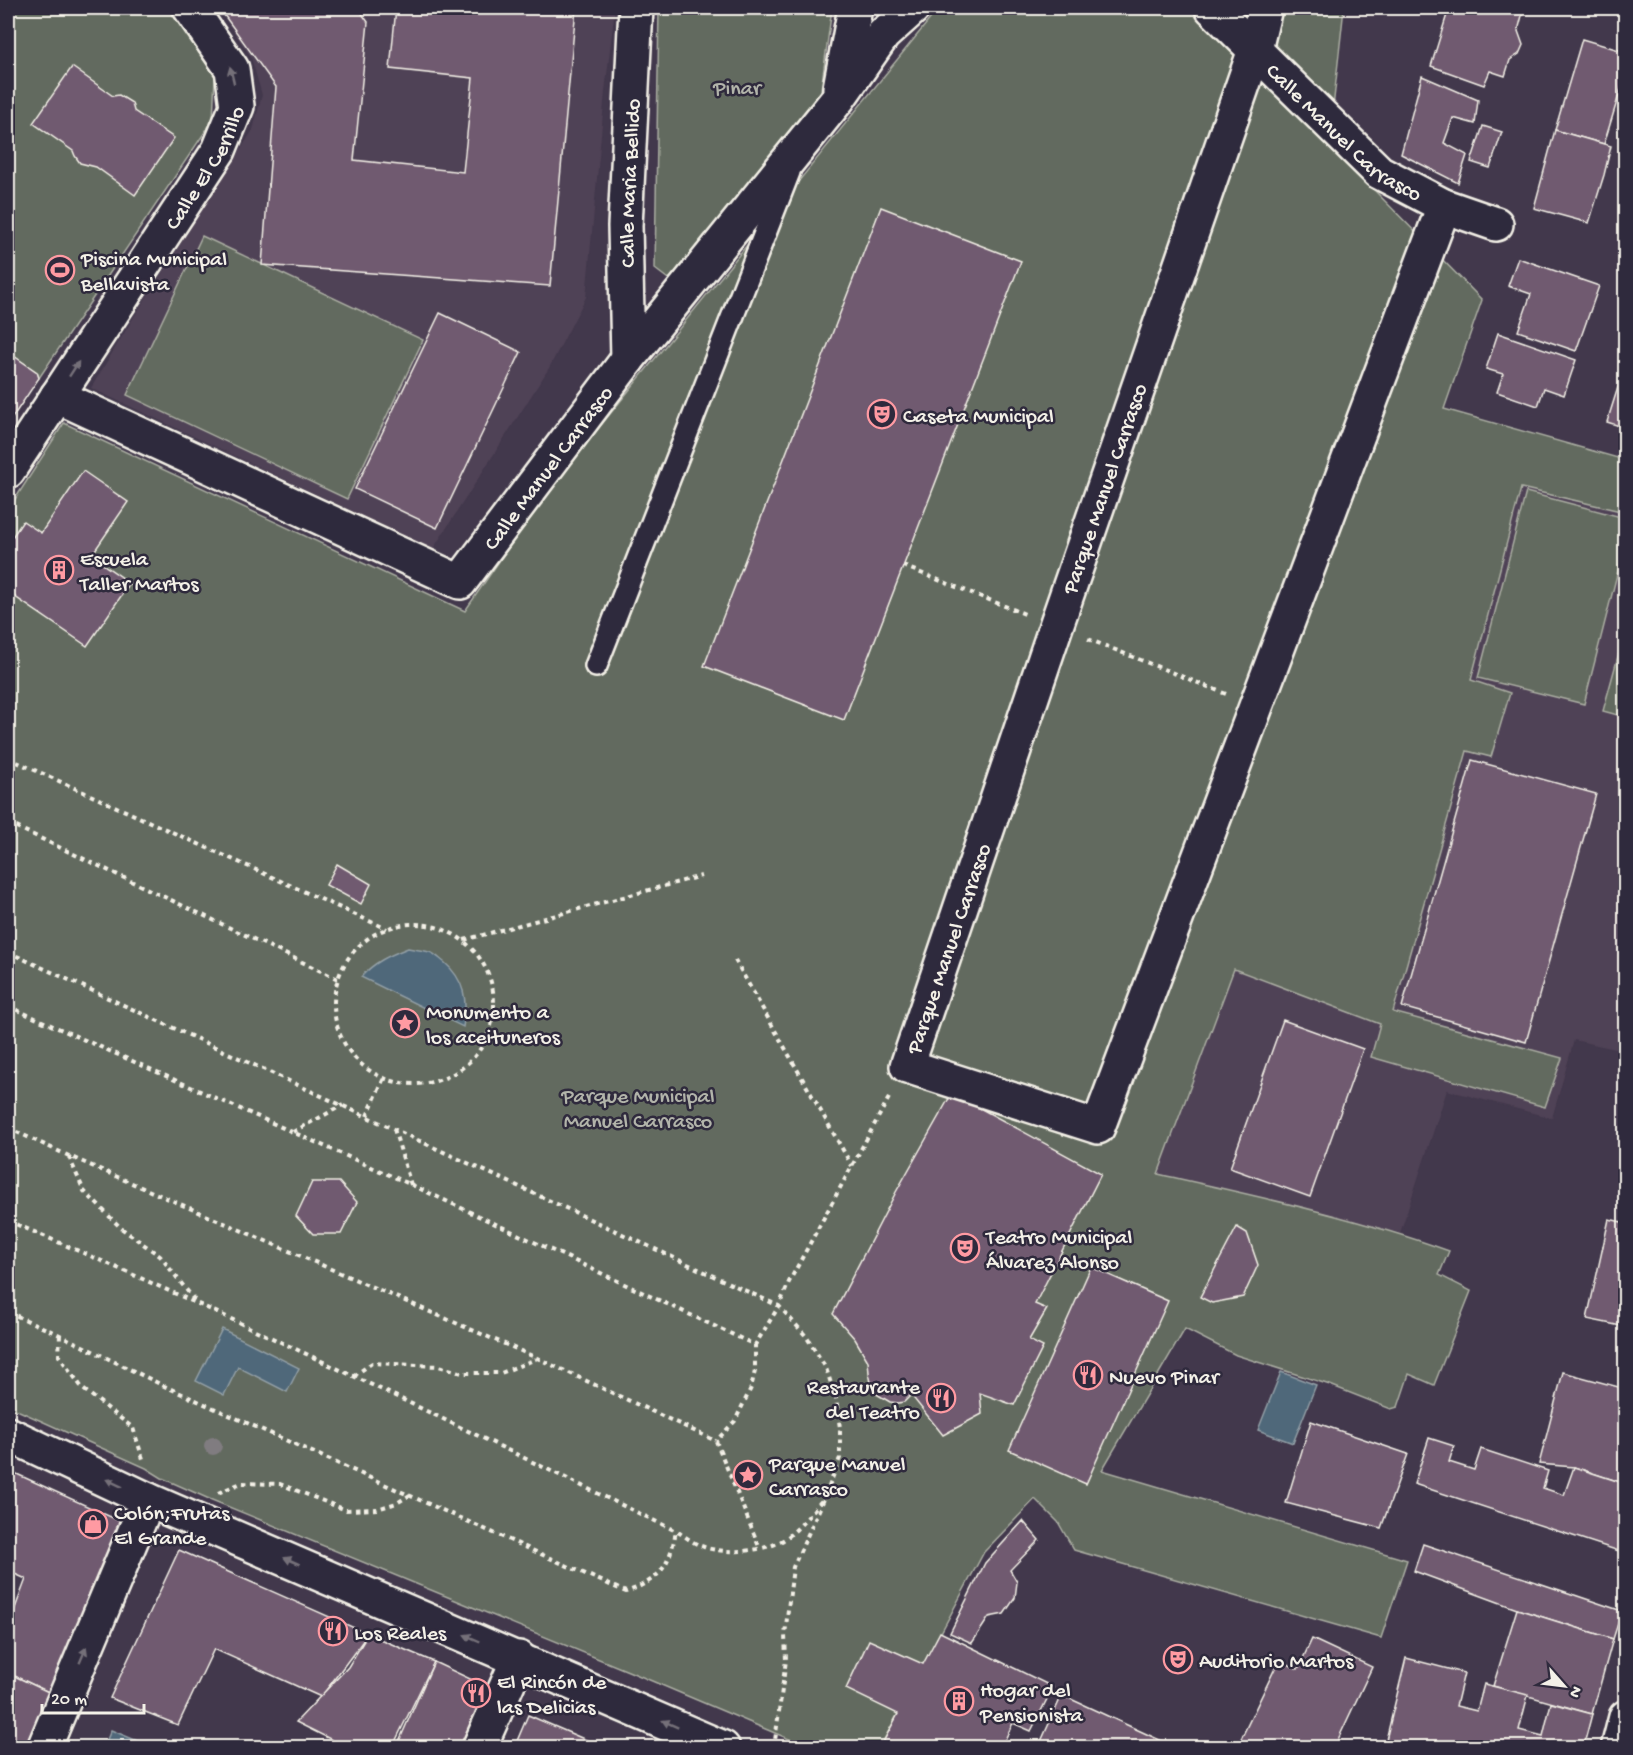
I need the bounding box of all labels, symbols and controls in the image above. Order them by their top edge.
street label: Calle Manuel Carrasco [1259,59,1425,209]
one-way arrow [226,66,236,84]
park label: Pinar [712,77,763,103]
street label: Calle Maria Bellido [616,98,648,268]
street label: Calle El Cerrillo [161,103,253,236]
place label: Piscina Municipal Bellavista [80,248,227,299]
sports icon: Piscina Municipal Bellavista [44,254,76,286]
one-way arrow [69,361,80,377]
street label: Parque Manuel Carrasco [1058,381,1155,599]
street label: Calle Manuel Carrasco [480,382,620,557]
theatre icon: Caseta Municipal [866,398,898,430]
place label: Caseta Municipal [903,405,1054,431]
place label: Escuela Taller Martos [78,548,199,599]
building icon: Escuela Taller Martos [43,554,75,586]
street label: Parque Manuel Carrasco [902,841,999,1059]
place label: Monumento a los aceituneros [426,1001,561,1052]
place icon: Monumento a los aceituneros [389,1007,421,1039]
park label: Parque Municipal Manuel Carrasco [560,1085,715,1136]
place label: Teatro Municipal Álvarez Alonso [984,1226,1133,1277]
theatre icon: Teatro Municipal Álvarez Alonso [949,1232,981,1264]
restaurant icon: Nuevo Pinar [1072,1359,1104,1391]
place label: Nuevo Pinar [1109,1366,1221,1392]
place label: Restaurante del Teatro [807,1376,921,1427]
restaurant icon: Restaurante del Teatro [925,1382,957,1414]
place label: Parque Manuel Carrasco [768,1453,906,1504]
place icon: Parque Manuel Carrasco [732,1459,764,1491]
one-way arrow [105,1479,122,1488]
place label: Colón;Frutas El Grande [114,1502,231,1553]
shop icon: Colón;Frutas El Grande [77,1508,109,1540]
one-way arrow [283,1556,301,1566]
restaurant icon: Los Reales [317,1615,349,1647]
place label: Los Reales [354,1622,447,1648]
one-way arrow [462,1633,480,1643]
theatre icon: Auditorio Martos [1162,1643,1194,1675]
one-way arrow [79,1646,88,1664]
place label: Auditorio Martos [1199,1650,1354,1676]
north arrow [1534,1656,1594,1716]
place label: El Rincón de las Delicias [497,1671,607,1722]
scale bar [42,1677,144,1715]
restaurant icon: El Rincón de las Delicias [460,1677,492,1709]
place label: Hogar del Pensionista [979,1679,1084,1730]
text: N [1563,1682,1585,1701]
building icon: Hogar del Pensionista [943,1685,975,1717]
text: 20 m [51,1690,87,1711]
one-way arrow [660,1719,678,1729]

